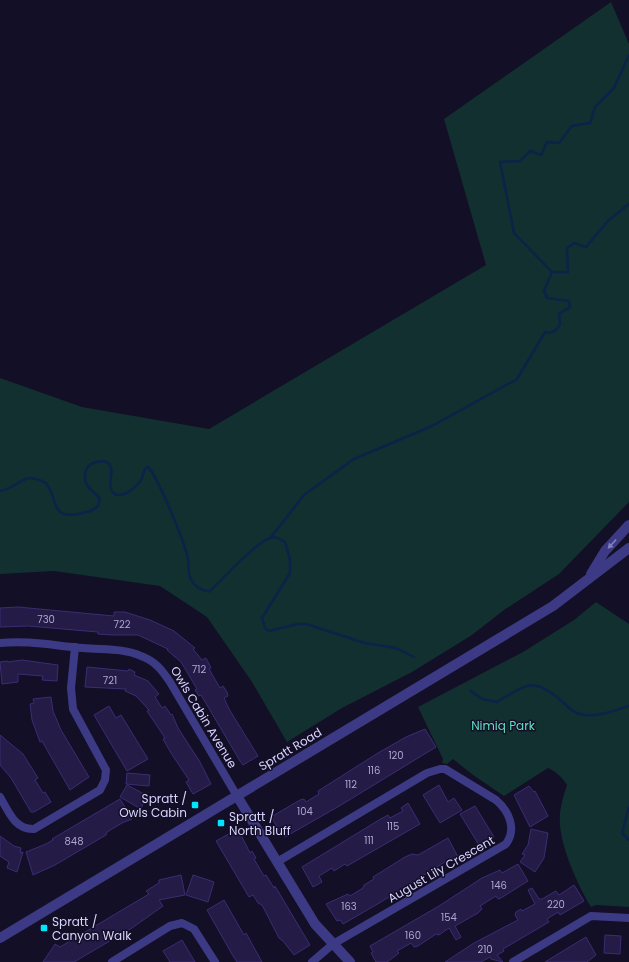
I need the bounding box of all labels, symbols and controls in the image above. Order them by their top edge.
one-way arrow [607,539,616,549]
house number: 730 [37,612,55,627]
house number: 722 [114,617,131,632]
house number: 712 [192,662,206,677]
street label: Owls Cabin Avenue [167,663,241,771]
house number: 721 [103,673,117,688]
park label: Nimiq Park [471,717,536,734]
street label: Spratt Road [255,723,325,775]
house number: 120 [388,748,404,763]
house number: 116 [368,763,380,778]
house number: 112 [345,777,357,792]
place label: Spratt / Owls Cabin [119,790,187,821]
marker: Spratt / Owls Cabin [190,800,200,810]
house number: 104 [297,804,313,819]
place label: Spratt / North Bluff [229,808,291,839]
marker: Spratt / North Bluff [216,818,226,828]
house number: 115 [387,819,399,834]
street label: August Lily Crescent [384,831,498,907]
house number: 111 [364,833,374,848]
house number: 848 [65,834,83,849]
house number: 146 [491,878,507,893]
house number: 220 [547,897,565,912]
house number: 163 [341,899,357,914]
house number: 154 [441,910,457,925]
place label: Spratt / Canyon Walk [52,913,132,944]
marker: Spratt / Canyon Walk [39,923,49,933]
house number: 160 [405,928,421,943]
house number: 210 [477,942,493,957]

